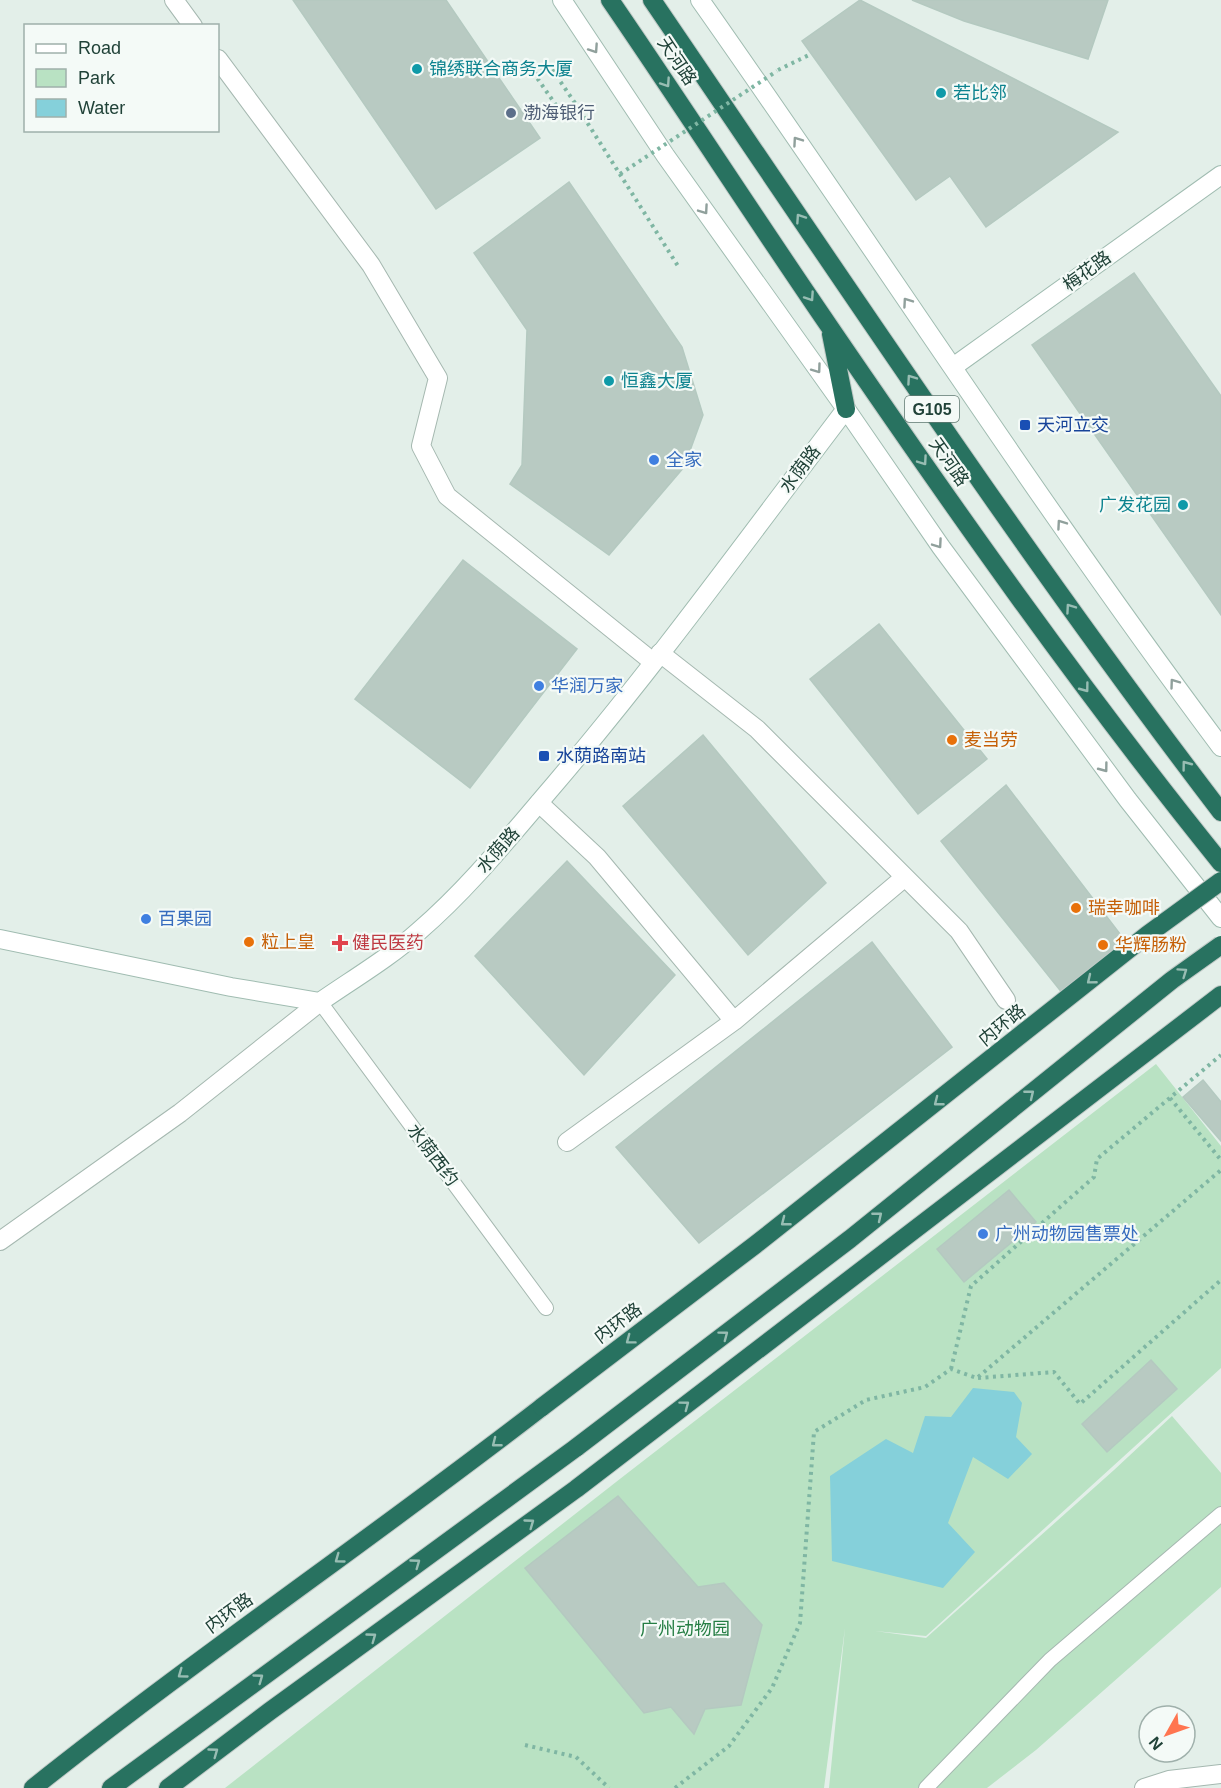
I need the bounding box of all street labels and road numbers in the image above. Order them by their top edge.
street label: 天河路 [654,33,700,89]
street label: 梅花路 [1059,247,1115,295]
road number: G105 [905,396,959,422]
street label: 天河路 [925,434,973,490]
street label: 水荫路 [776,441,824,497]
street label: 水荫路 [473,823,523,877]
street label: 内环路 [975,1000,1029,1050]
street label: 水荫西约 [403,1120,463,1190]
street label: 内环路 [590,1299,646,1347]
street label: 内环路 [201,1589,257,1637]

